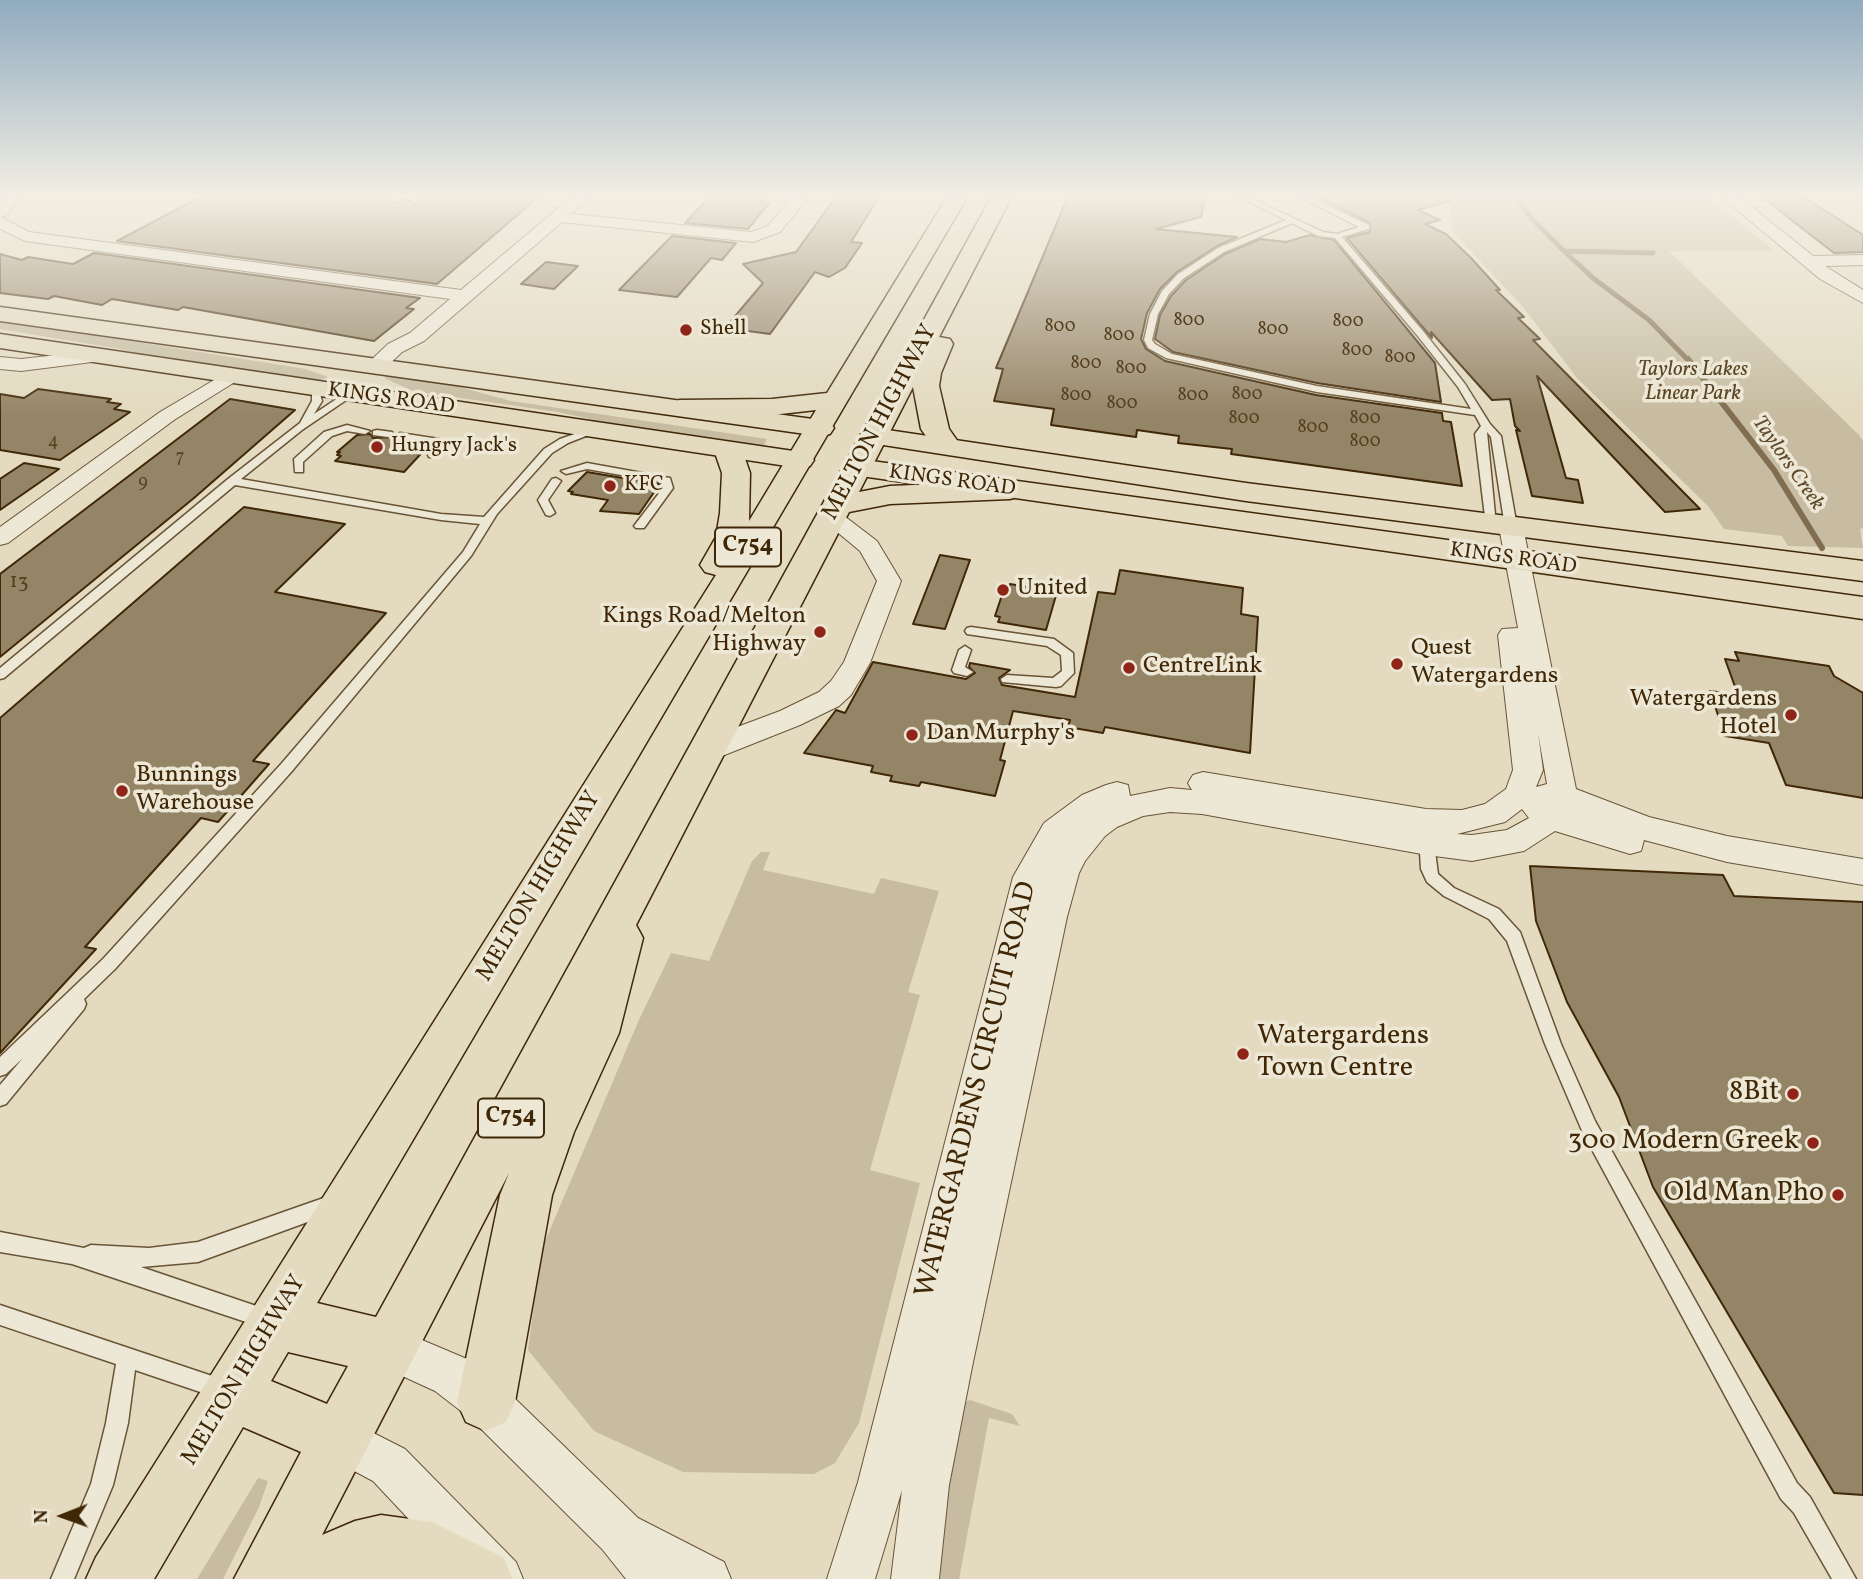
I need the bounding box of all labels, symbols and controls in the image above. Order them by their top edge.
house number: 800 [1173,311,1205,333]
house number: 800 [1332,312,1364,334]
place label: Shell [700,317,747,343]
house number: 800 [1044,317,1076,339]
street label: MELTON HIGHWAY [817,320,945,526]
house number: 800 [1257,320,1289,342]
marker: Shell [678,322,694,338]
house number: 800 [1103,326,1135,348]
house number: 800 [1341,341,1373,363]
house number: 800 [1384,348,1416,370]
house number: 800 [1070,354,1102,376]
park label: Taylors Lakes Linear Park [1638,358,1748,408]
house number: 800 [1115,359,1147,381]
street label: KINGS ROAD [326,379,456,421]
house number: 800 [1231,385,1263,407]
house number: 800 [1060,386,1092,408]
house number: 800 [1177,386,1209,408]
house number: 800 [1106,394,1138,416]
house number: 800 [1228,409,1260,431]
house number: 800 [1349,409,1381,431]
water label: Taylors Creek [1745,412,1829,516]
house number: 800 [1297,418,1329,440]
house number: 4 [48,432,58,454]
house number: 800 [1349,432,1381,454]
place label: Hungry Jack's [391,434,517,460]
marker: Hungry Jack's [369,439,385,455]
house number: 7 [176,448,184,470]
street label: KINGS ROAD [887,461,1017,503]
house number: 9 [138,473,148,495]
place label: KFC [624,473,664,499]
marker: KFC [602,478,618,494]
road number: C754 [715,527,781,566]
street label: KINGS ROAD [1448,539,1578,581]
house number: 13 [10,570,28,596]
place label: United [1017,576,1088,604]
marker: United [995,582,1011,598]
place label: Kings Road/Melton Highway [602,604,806,660]
marker: Kings Road/Melton Highway [812,624,828,640]
place label: Quest Watergardens [1411,636,1558,692]
place label: CentreLink [1143,654,1262,682]
marker: Quest Watergardens [1389,656,1405,672]
marker: CentreLink [1121,660,1137,676]
place label: Watergardens Hotel [1630,687,1777,743]
marker: Watergardens Hotel [1783,707,1799,723]
place label: Dan Murphy's [926,721,1075,749]
marker: Dan Murphy's [904,727,920,743]
place label: Bunnings Warehouse [136,763,254,819]
marker: Bunnings Warehouse [114,783,130,799]
street label: MELTON HIGHWAY [472,787,608,987]
street label: WATERGARDENS CIRCUIT ROAD [910,879,1046,1301]
place label: Watergardens Town Centre [1257,1021,1429,1087]
marker: Watergardens Town Centre [1235,1046,1251,1062]
place label: 8Bit [1729,1077,1779,1111]
marker: 8Bit [1785,1086,1801,1102]
road number: C754 [478,1098,544,1138]
place label: 300 Modern Greek [1568,1126,1799,1160]
marker: 300 Modern Greek [1805,1135,1821,1151]
place label: Old Man Pho [1664,1178,1824,1212]
marker: Old Man Pho [1830,1187,1846,1203]
street label: MELTON HIGHWAY [177,1271,313,1471]
north arrow [28,1481,98,1551]
text: N [29,1509,55,1523]

